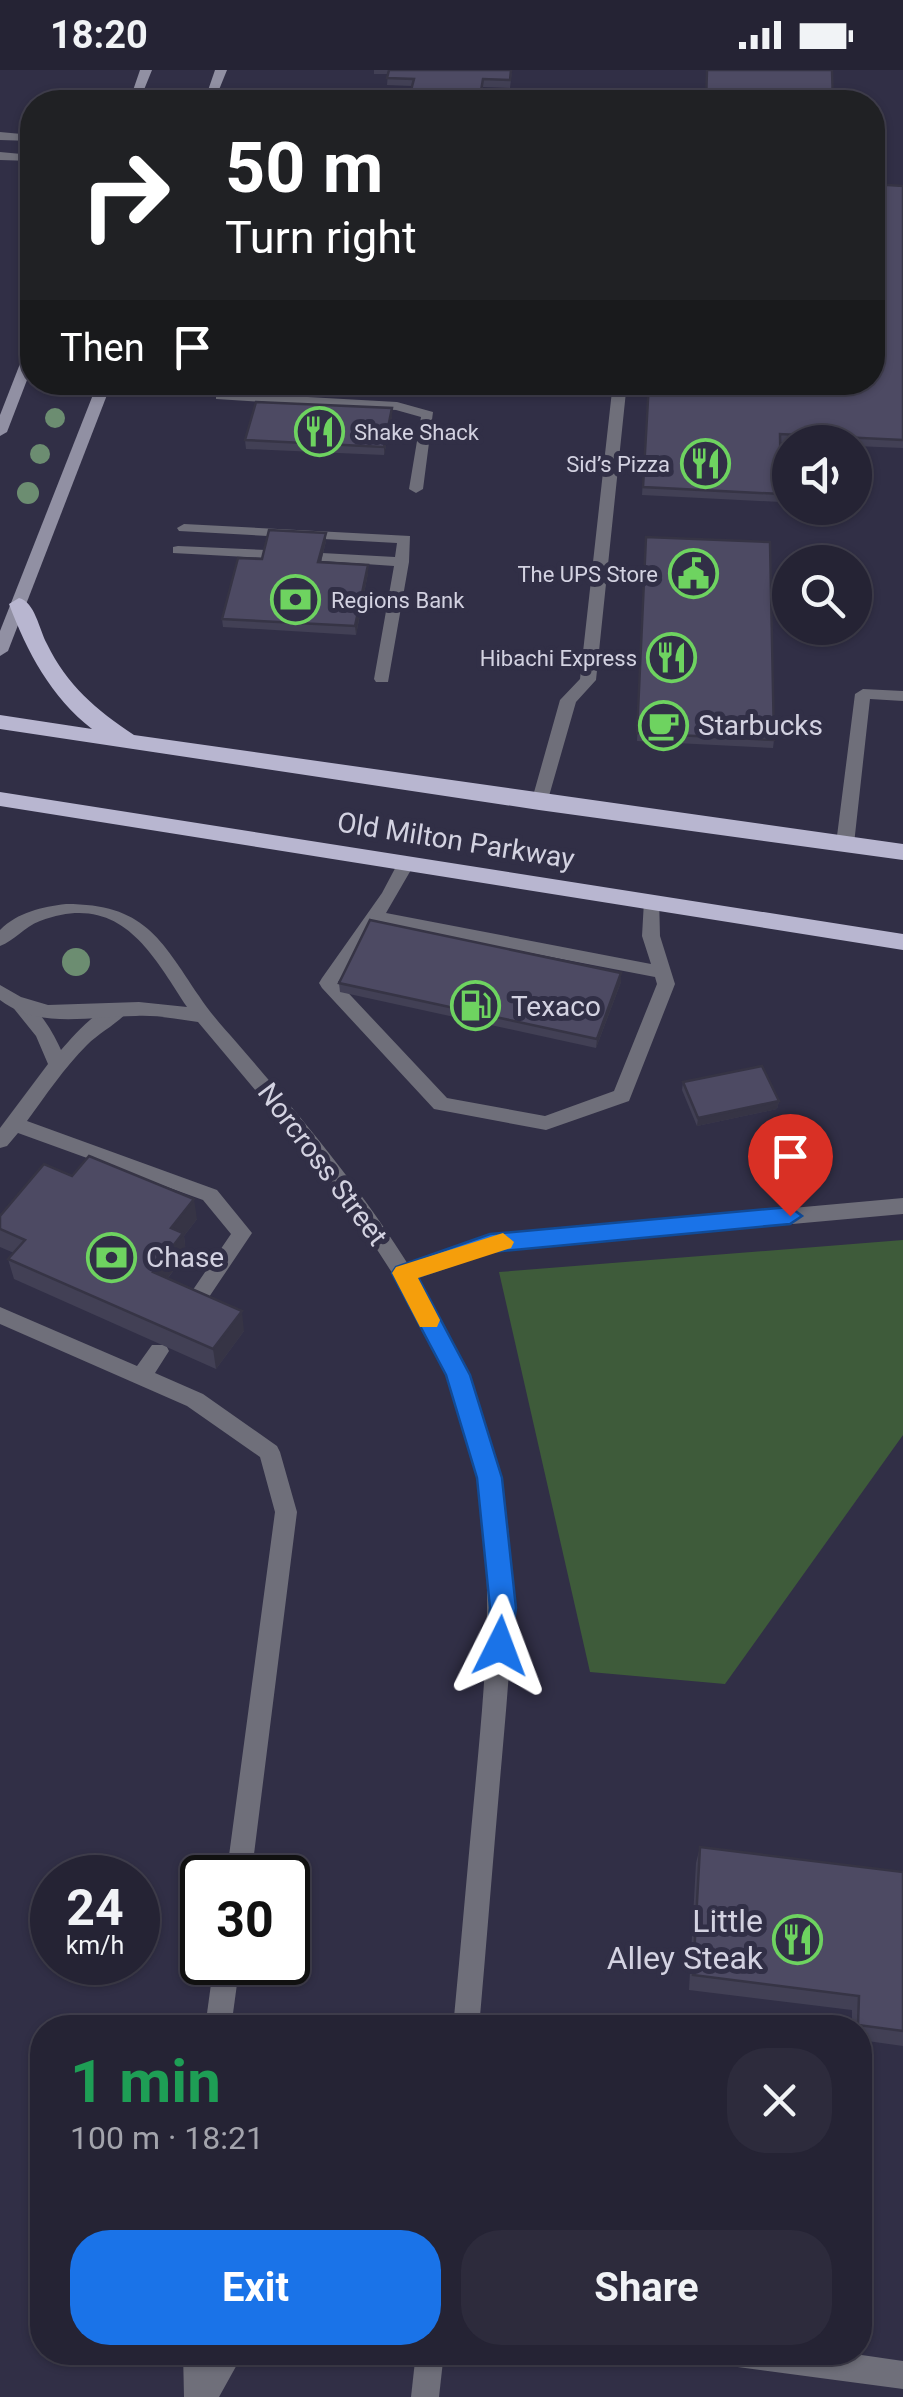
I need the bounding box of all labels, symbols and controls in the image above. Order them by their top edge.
text: 18:20 [50,13,148,57]
text: 50 m [225,127,383,209]
icon: right [60,130,190,260]
text: Turn right [225,211,417,264]
icon: arrive [165,320,220,375]
text: Then [60,326,145,370]
restaurant icon: Shake Shack [293,406,345,458]
place label: Shake Shack [354,420,480,445]
map controls [772,425,872,645]
button: sound [772,425,872,525]
restaurant icon: Sid’s Pizza [679,438,731,490]
place label: Sid’s Pizza [566,452,670,477]
button: search [772,545,872,645]
public building icon: The UPS Store [667,548,719,600]
place label: The UPS Store [517,562,658,587]
bank icon: Regions Bank [270,574,322,626]
place label: Regions Bank [331,588,465,613]
restaurant icon: Hibachi Express [646,632,698,684]
place label: Hibachi Express [480,646,637,671]
cafe icon: Starbucks [637,699,689,751]
place label: Starbucks [698,709,823,742]
street label: Old Milton Parkway [335,805,577,876]
fuel station icon: Texaco [450,980,502,1032]
place label: Texaco [511,990,601,1023]
street label: Norcross Street [251,1077,394,1252]
pin [748,1114,833,1217]
icon: arrive [763,1129,818,1184]
bank icon: Chase [85,1231,137,1283]
place label: Chase [146,1241,224,1274]
position arrow [448,1594,552,1698]
speed limit sign: 30 [180,1855,310,1985]
text: 24 [66,1879,124,1937]
place label: Little Alley Steak [607,1902,764,1977]
restaurant icon: Little Alley Steak [772,1913,824,1965]
text: km/h [66,1931,124,1960]
text: 1 min [70,2046,221,2117]
button: close [727,2048,832,2153]
text: 100 m · 18:21 [70,2119,264,2157]
button: Exit [70,2230,441,2345]
button: Share [461,2230,832,2345]

